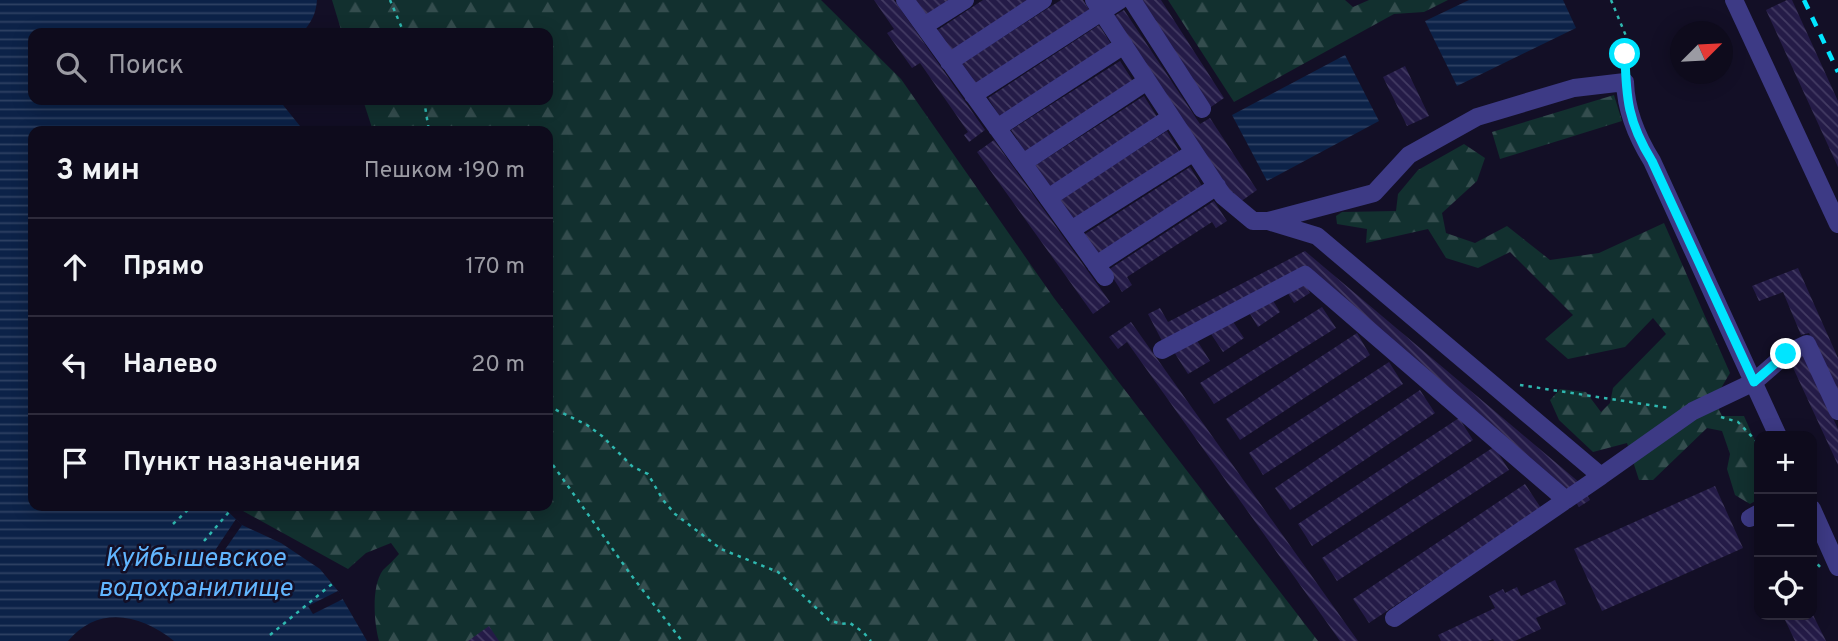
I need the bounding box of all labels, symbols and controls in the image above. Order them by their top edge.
north arrow [1670,21,1733,84]
search box [28,28,553,105]
route start [1609,38,1640,69]
icon: search [52,48,90,86]
text: Поиск [108,50,184,83]
text: 3 мин [56,153,140,190]
text: Пешком · 190 m [364,157,525,186]
icon: ahead [56,248,94,286]
text: Прямо [123,251,204,284]
text: 170 m [466,253,525,282]
route end [1770,338,1801,369]
icon: left [56,346,94,384]
text: Налево [123,349,218,382]
text: 20 m [471,351,525,380]
map controls [1754,431,1817,620]
button: + [1754,431,1817,494]
icon: arrive [56,444,94,482]
text: Пункт назначения [123,447,361,480]
button: − [1754,494,1817,557]
water label: Куйбышевское водохранилище [98,543,293,606]
button: locate [1754,557,1817,620]

